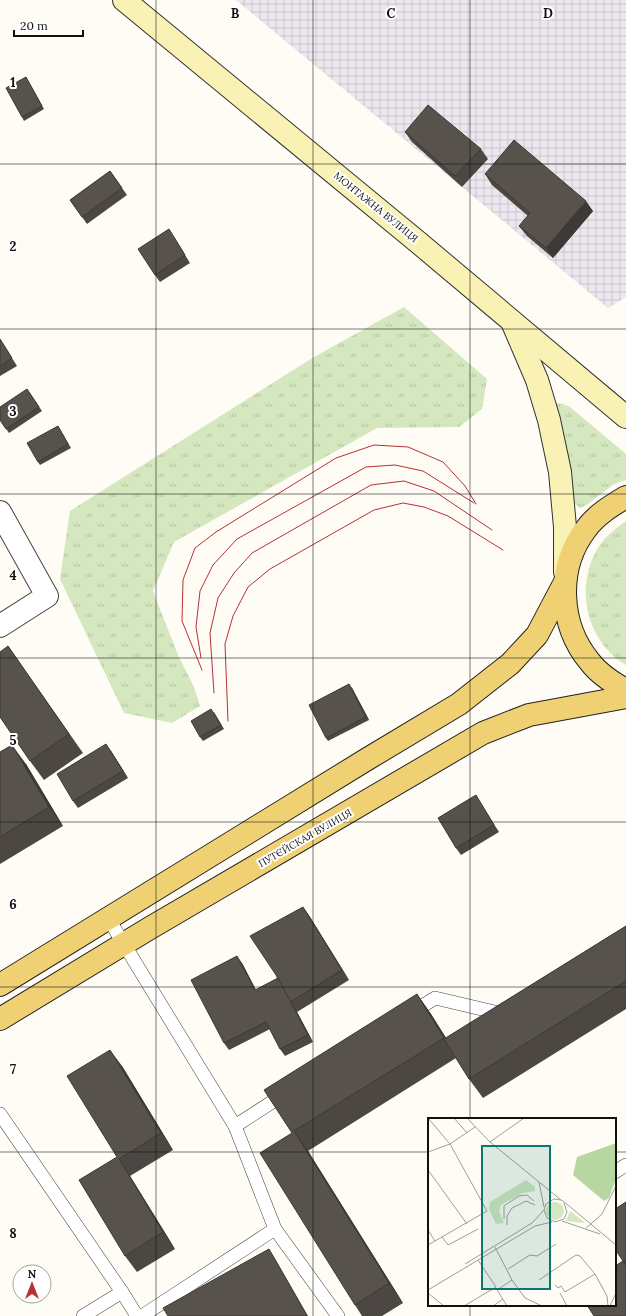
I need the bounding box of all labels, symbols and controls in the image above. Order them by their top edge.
text: B [231,5,240,22]
text: C [387,5,396,22]
text: D [543,5,553,22]
scale bar [14,12,83,38]
text: 20 m [20,18,48,33]
text: 1 [10,74,16,91]
street label: МОНТАЖНА ВУЛИЦЯ [331,169,421,245]
text: 2 [10,238,17,255]
text: 3 [9,403,17,420]
text: 4 [9,567,17,584]
text: 5 [9,732,17,749]
street label: ПУТЄЙСКАЯ ВУЛИЦЯ [256,806,354,870]
text: 6 [9,896,17,913]
text: 7 [10,1061,16,1078]
inset map [428,1118,616,1306]
text: 8 [9,1225,17,1242]
north arrow [12,1264,52,1304]
text: N [28,1267,37,1281]

